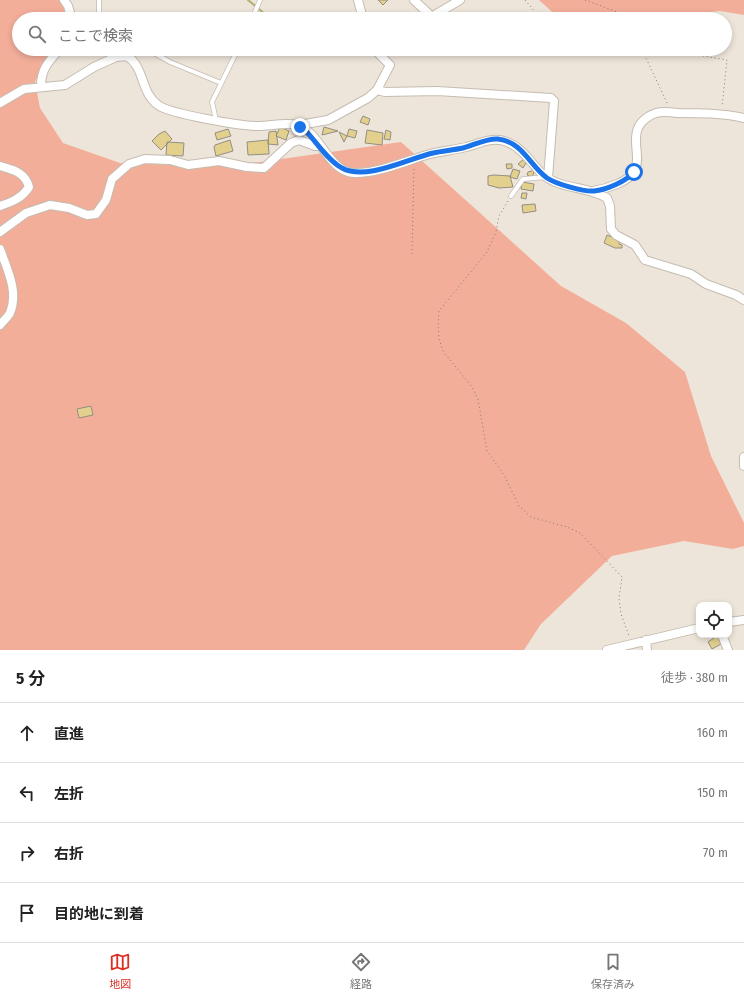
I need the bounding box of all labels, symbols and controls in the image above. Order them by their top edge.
search box [12,12,732,56]
icon: search [26,23,48,45]
text: ここで検索 [58,27,133,45]
route end [291,118,309,136]
route start [625,163,643,181]
map controls [696,602,732,638]
button: locate [696,602,732,638]
text: 5 分 [16,668,45,689]
text: 徒歩 · 380 m [661,670,728,685]
icon: ahead [16,722,38,744]
text: 直進 [54,725,84,743]
text: 160 m [697,725,728,740]
icon: left [16,782,38,804]
text: 左折 [54,785,84,803]
text: 150 m [697,785,728,800]
icon: right [16,842,38,864]
text: 右折 [54,845,84,863]
text: 70 m [703,845,728,860]
icon: arrive [16,902,38,924]
text: 目的地に到着 [54,905,144,923]
tab: 地図 [109,951,131,991]
tab: 経路 [350,951,372,991]
tab: 保存済み [591,951,635,991]

